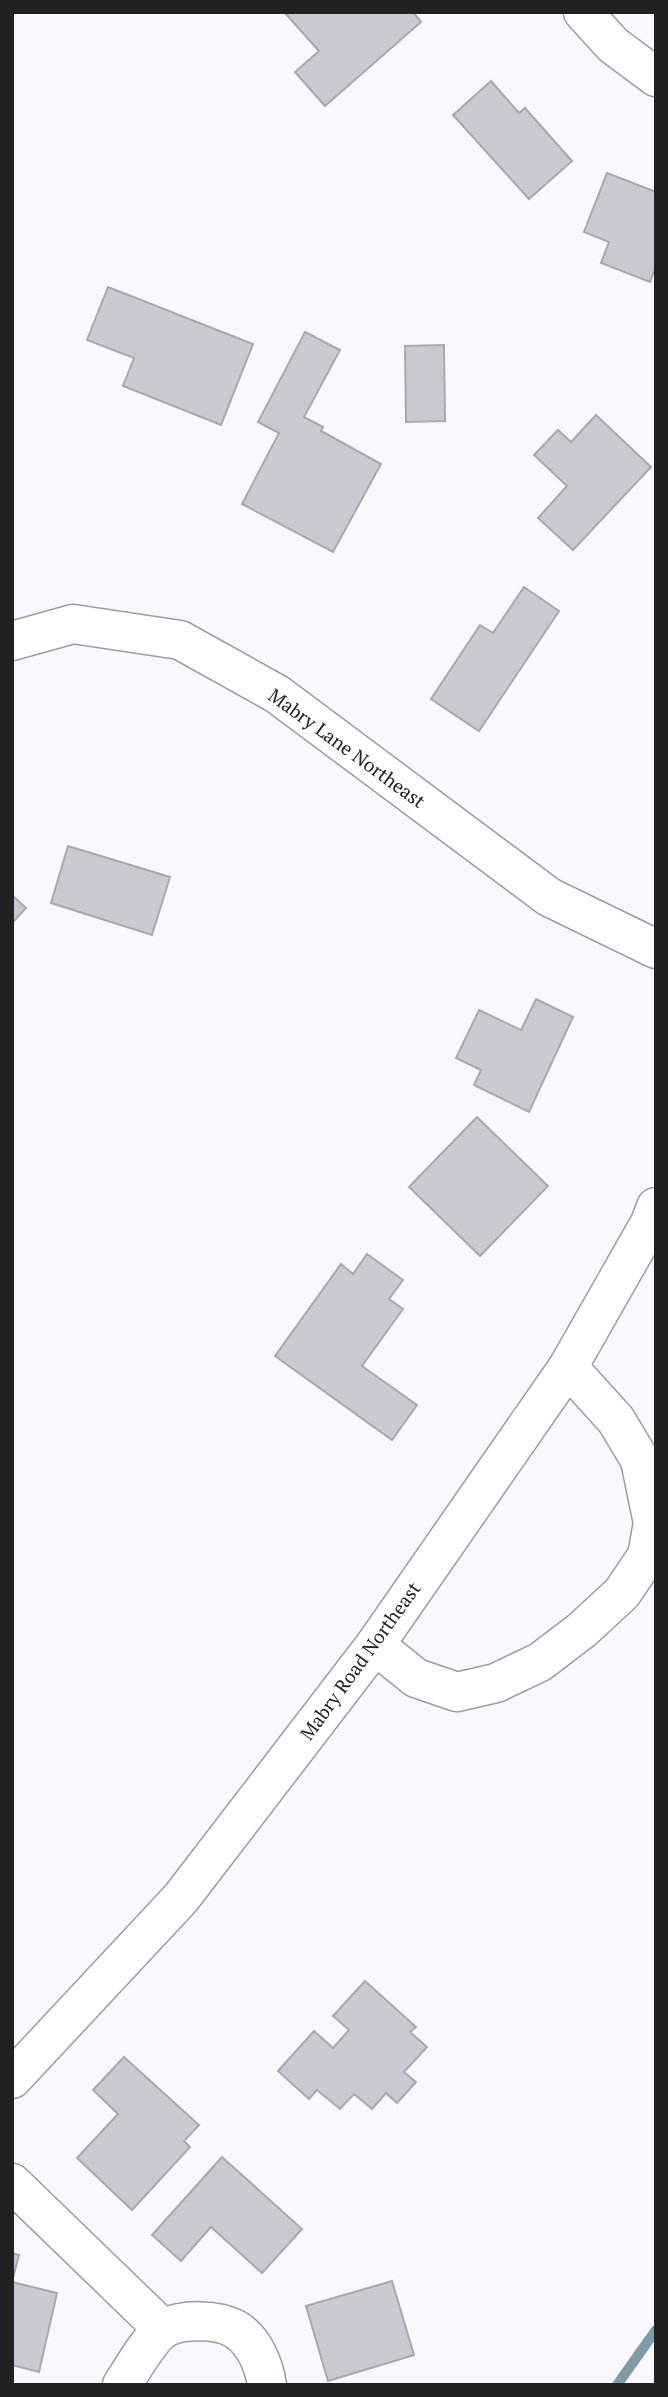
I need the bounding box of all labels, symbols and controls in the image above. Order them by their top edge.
street label: Mabry Lane Northeast [264,682,431,813]
street label: Mabry Road Northeast [294,1577,425,1745]

